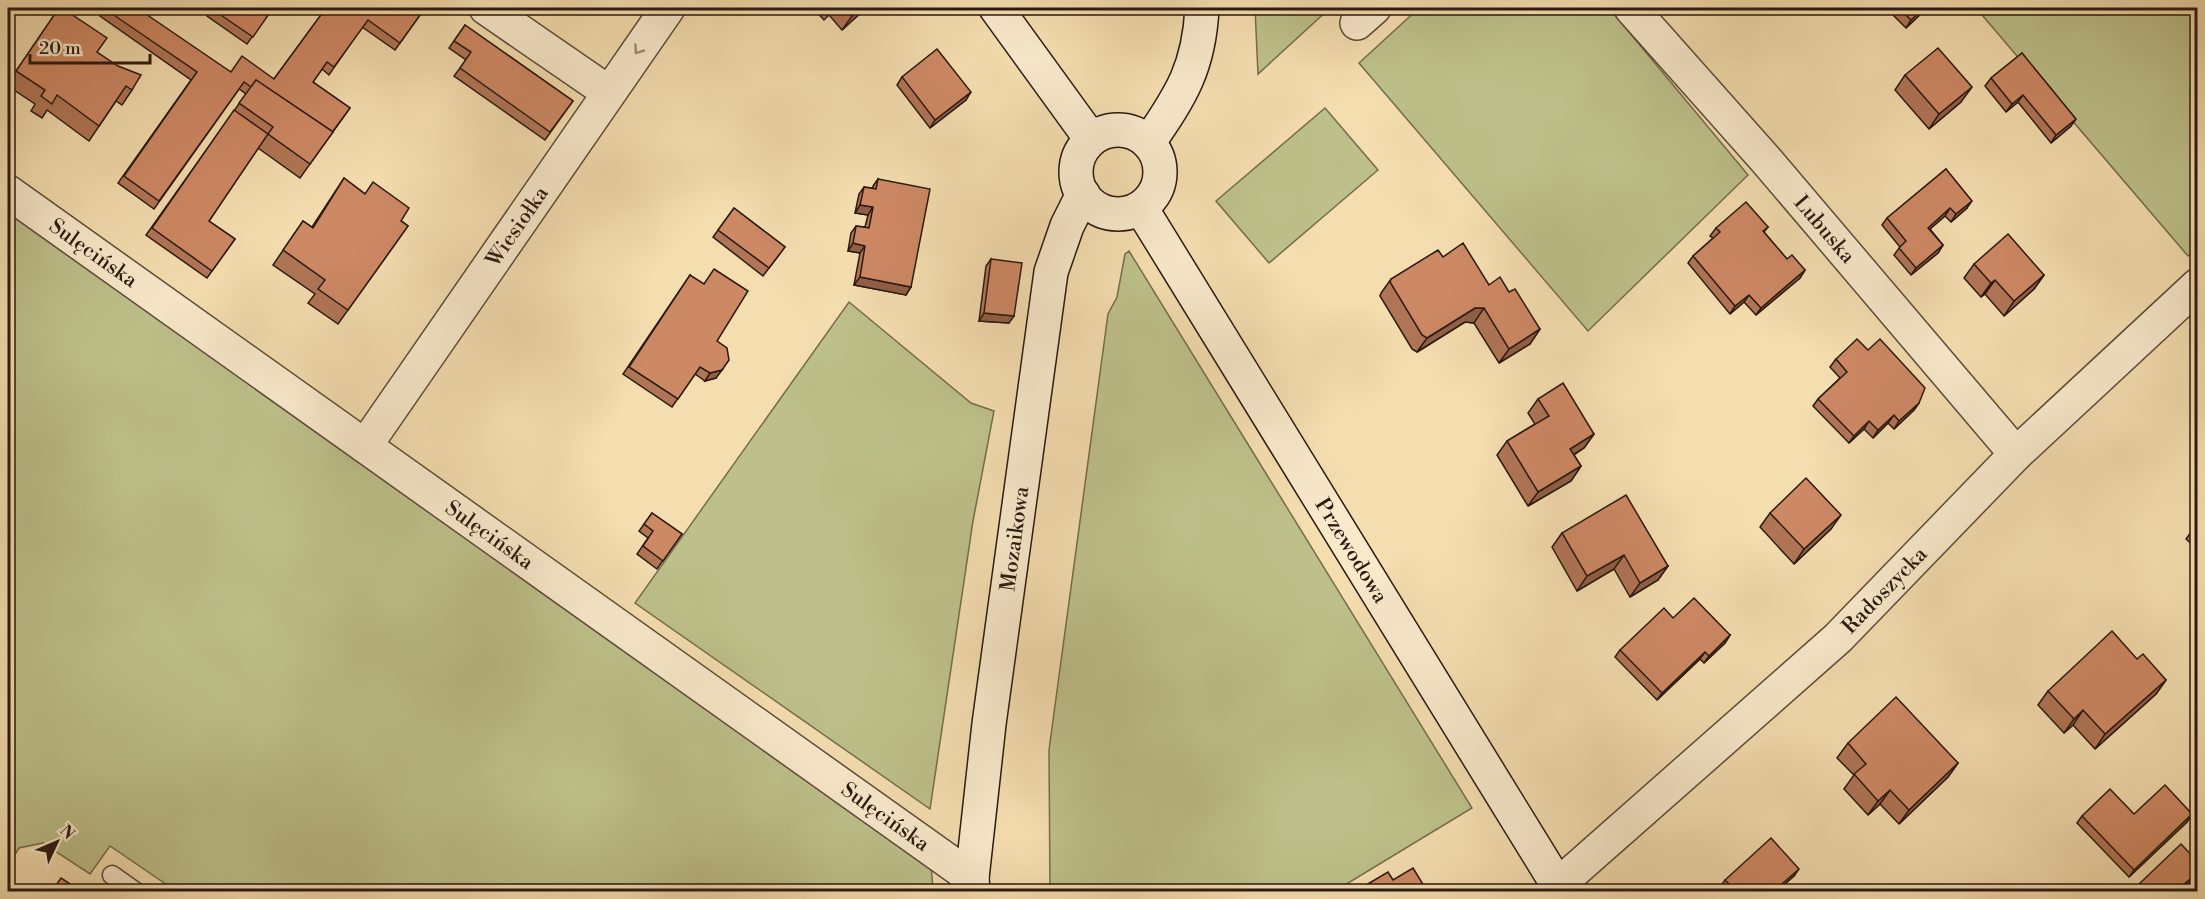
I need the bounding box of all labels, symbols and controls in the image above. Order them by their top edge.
scale bar [30,27,150,65]
text: 20 m [39,37,81,60]
one-way arrow [634,43,645,54]
street label: Wiesiołka [480,181,555,273]
street label: Lubuska [1788,190,1860,269]
street label: Sulęcińska [44,213,143,294]
street label: Mozaikowa [995,484,1036,593]
street label: Przewodowa [1309,493,1393,609]
street label: Sulęcińska [440,495,539,576]
street label: Radoszycka [1837,542,1933,640]
street label: Sulęcińska [836,777,934,858]
north arrow [27,812,87,872]
text: N [55,821,79,844]

